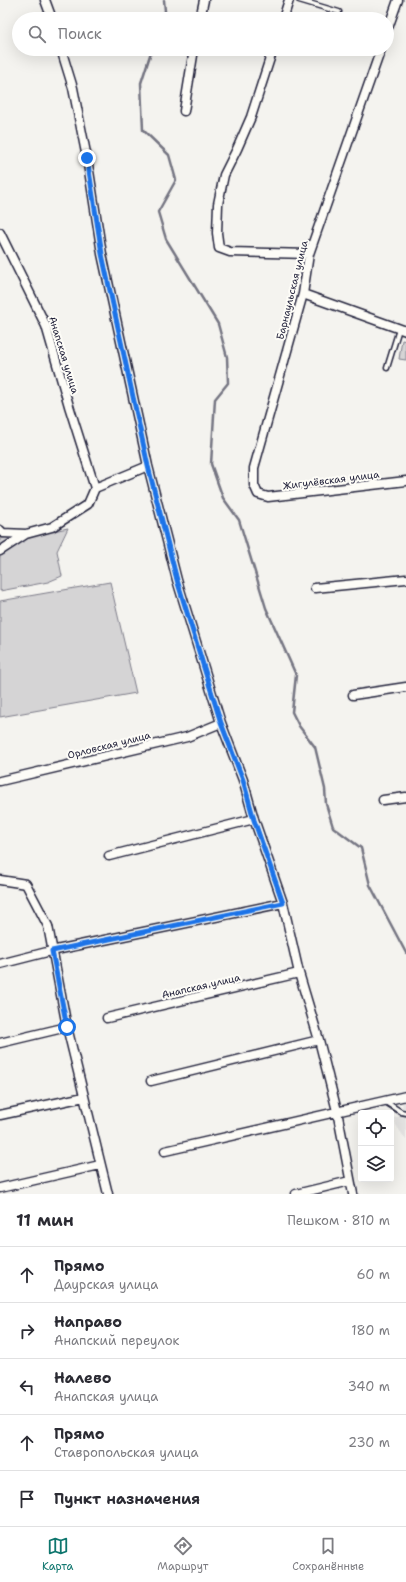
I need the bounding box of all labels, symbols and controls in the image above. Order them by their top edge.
search box [12,12,394,56]
icon: search [26,23,48,45]
text: Поиск [58,24,102,44]
route end [78,149,96,167]
street label: Барнаульская улица [273,238,311,341]
street label: Анапская улица [46,315,82,396]
street label: Жигулёвская улица [282,468,381,492]
street label: Орловская улица [66,728,153,762]
street label: Анапская улица [160,970,242,1001]
route start [58,1018,76,1036]
map controls [358,1110,394,1182]
button: locate [358,1110,394,1146]
button: layers [358,1146,394,1182]
text: 11 мин [16,1209,74,1231]
text: Пешком · 810 m [287,1212,390,1229]
text: Прямо [54,1256,104,1276]
icon: ahead [16,1264,38,1286]
text: 60 m [357,1266,390,1283]
text: Даурская улица [54,1276,158,1293]
text: Направо [54,1312,122,1332]
icon: right [16,1320,38,1342]
text: 180 m [351,1322,390,1339]
text: Анапский переулок [54,1332,179,1349]
text: Налево [54,1368,112,1388]
icon: left [16,1376,38,1398]
text: 340 m [348,1378,390,1395]
text: Анапская улица [54,1388,158,1405]
text: Прямо [54,1424,104,1444]
icon: ahead [16,1432,38,1454]
text: 230 m [348,1434,390,1451]
text: Ставропольская улица [54,1444,199,1461]
icon: arrive [16,1488,38,1510]
text: Пункт назначения [54,1489,200,1509]
tab: Карта [42,1535,73,1574]
tab: Маршрут [157,1535,208,1574]
tab: Сохранённые [292,1535,364,1574]

